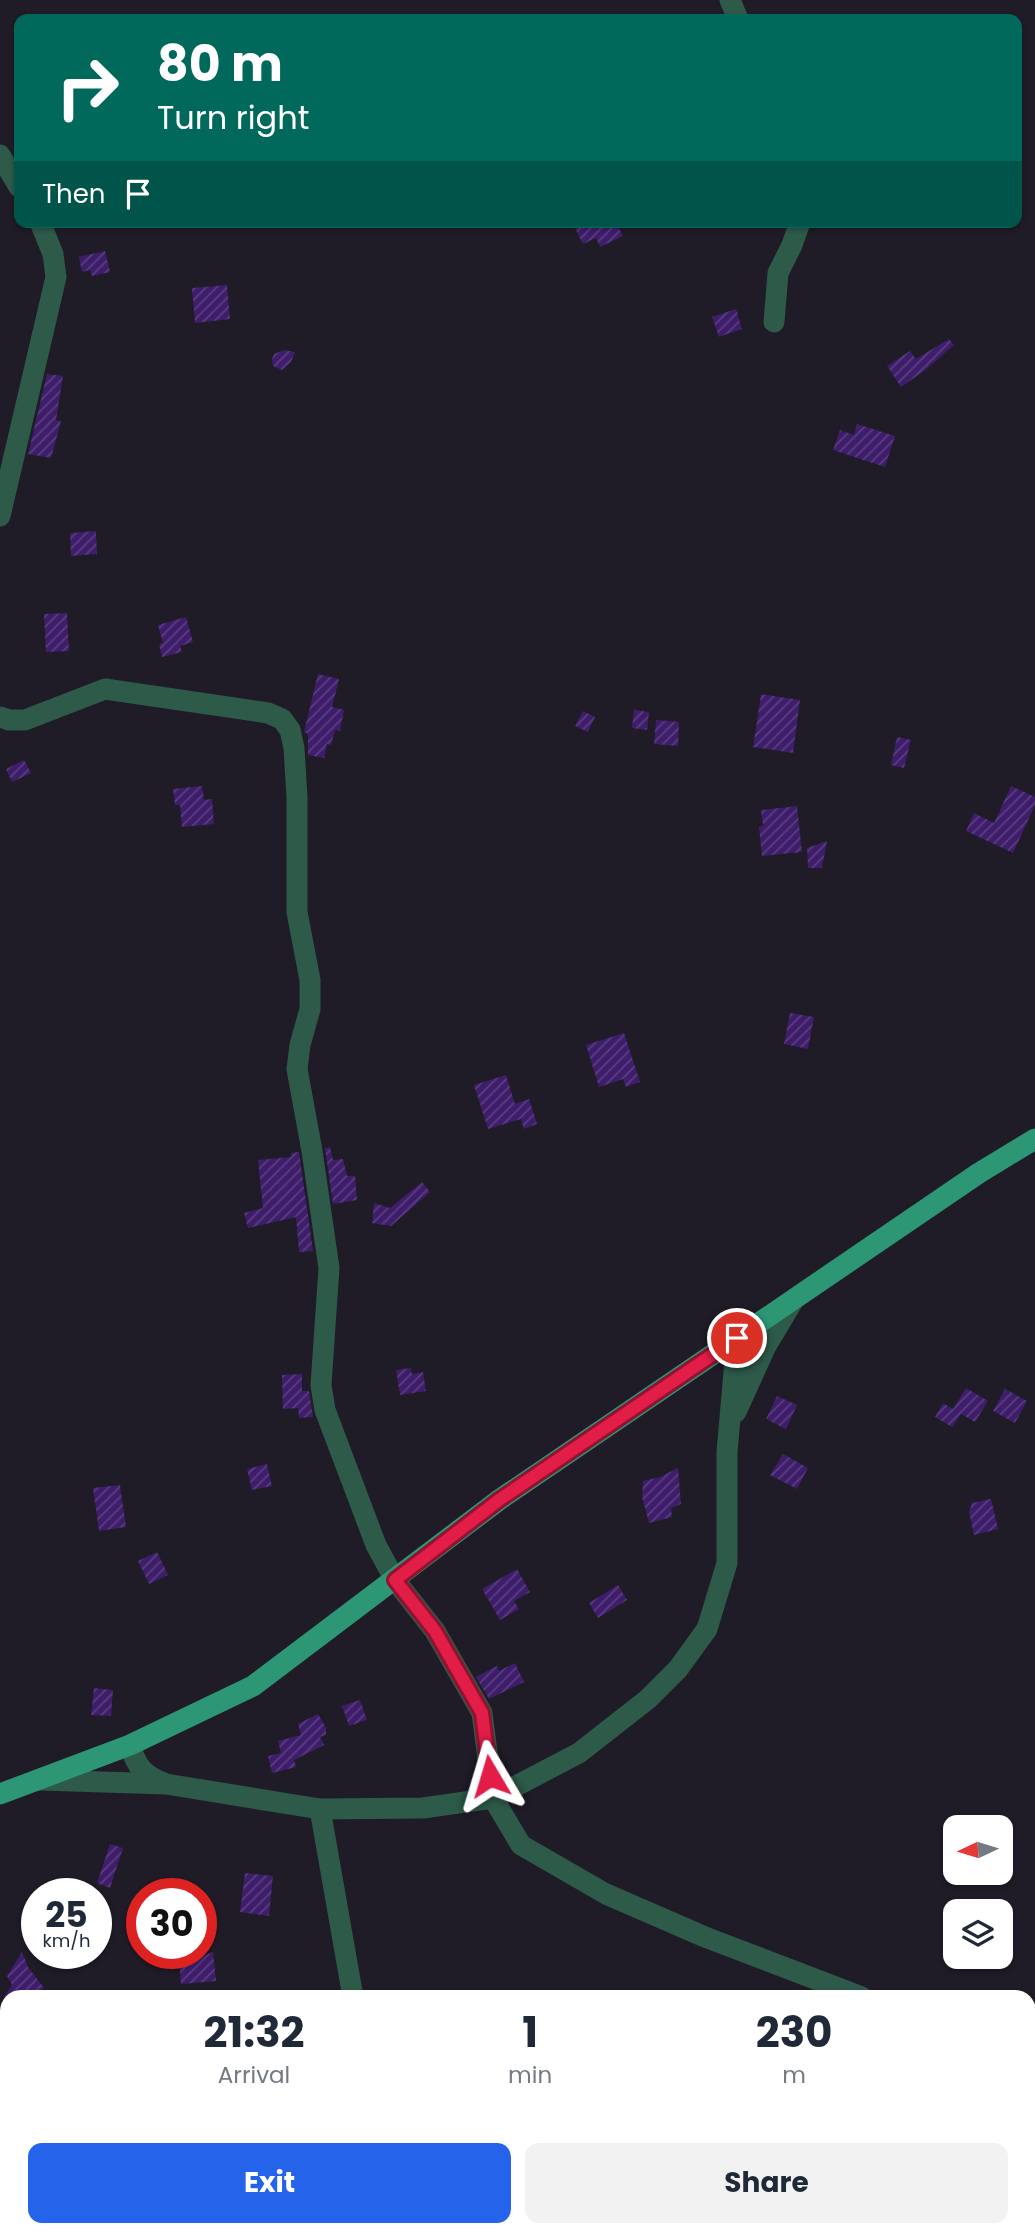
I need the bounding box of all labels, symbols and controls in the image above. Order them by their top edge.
text: 80 m [157,30,283,98]
icon: right [42,42,133,133]
text: Turn right [157,95,309,140]
icon: arrive [119,175,157,213]
text: Then [42,176,105,212]
pin [707,1308,767,1368]
icon: arrive [718,1319,756,1357]
position arrow [453,1739,527,1813]
north arrow [943,1815,1013,1885]
map controls [943,1815,1013,1969]
speed limit sign: 30 [126,1878,217,1969]
text: 25 [45,1890,88,1939]
button: layers [943,1899,1013,1969]
text: km/h [43,1928,90,1953]
text: 21:32 [204,2003,305,2062]
text: 1 [522,2003,538,2062]
text: 230 [756,2003,832,2062]
text: Arrival [218,2059,290,2091]
text: min [508,2059,552,2091]
text: m [782,2059,806,2091]
button: Exit [28,2143,511,2223]
button: Share [525,2143,1008,2223]

